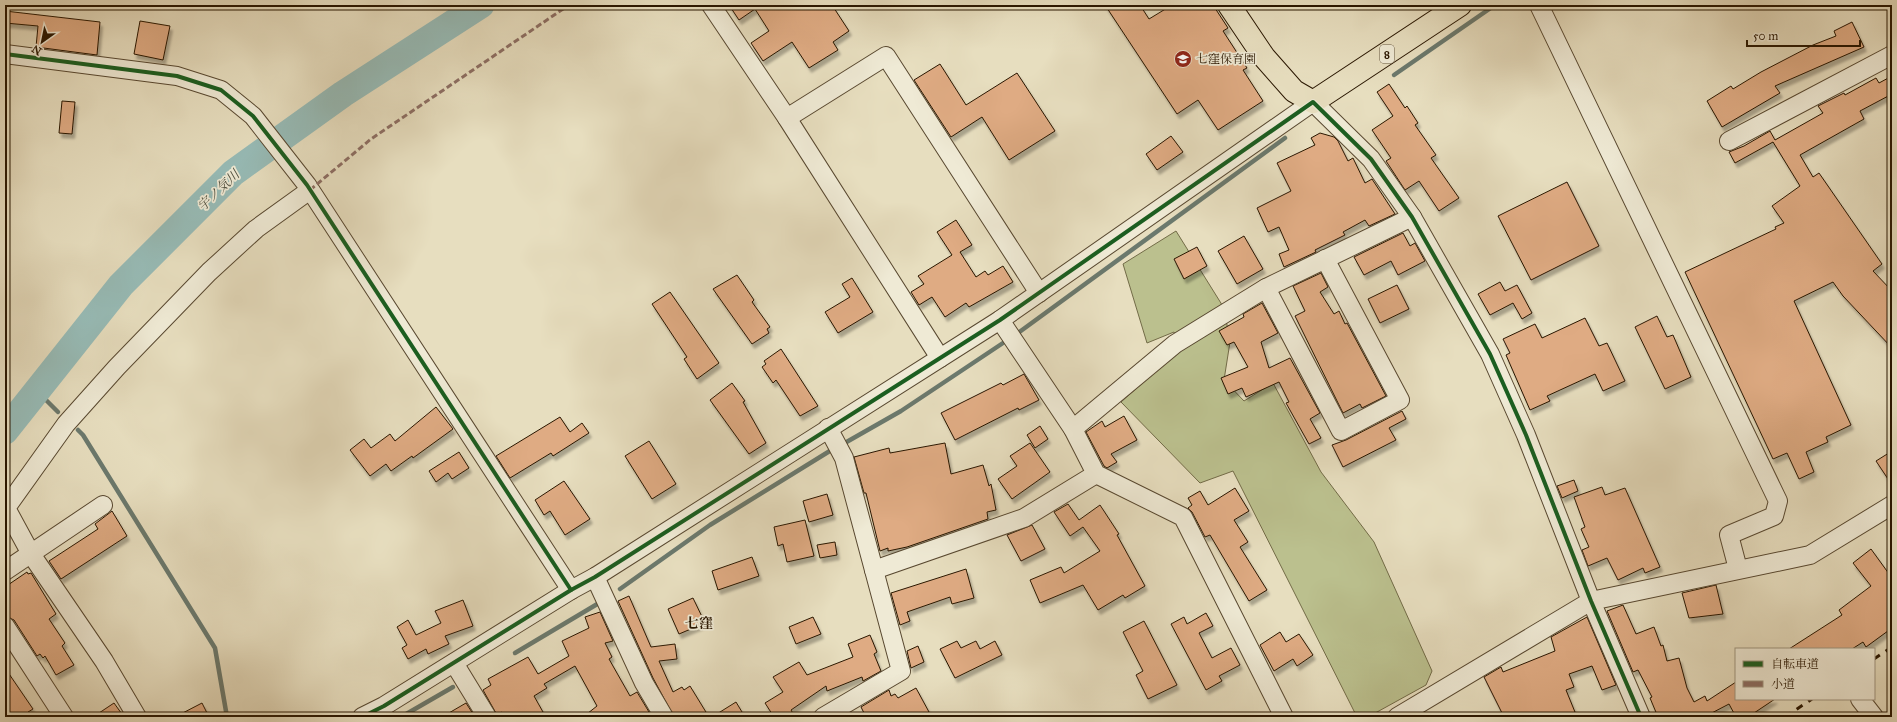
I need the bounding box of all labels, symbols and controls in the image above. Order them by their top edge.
north arrow [22,22,62,62]
scale bar [1747,22,1860,48]
text: 50 m [1753,29,1778,43]
text: N [29,42,44,58]
road number: 8 [1380,45,1394,63]
school or university icon: 七窪保育園 [1173,49,1193,69]
place label: 七窪保育園 [1196,52,1256,66]
water label: 宇ノ気川 [194,166,244,215]
district label: 七窪 [685,615,713,632]
legend [1735,648,1875,700]
text: 自転車道 [1771,657,1819,671]
text: 小道 [1771,677,1795,691]

